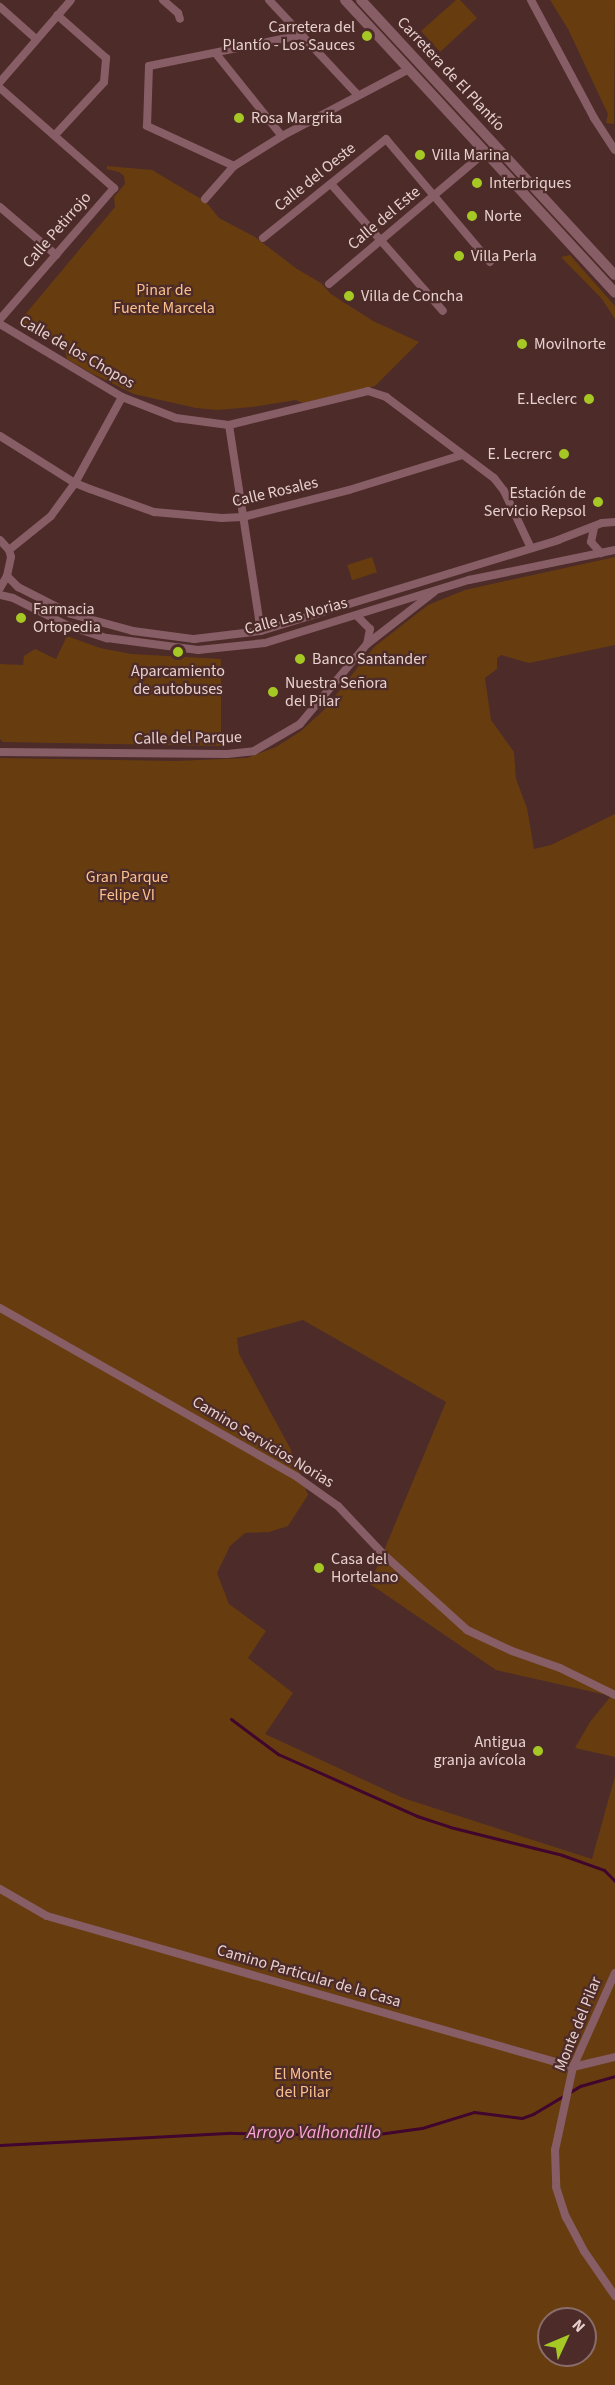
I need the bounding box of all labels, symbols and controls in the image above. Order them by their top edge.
street label: Carretera de El Plantío [393,13,509,135]
place label: Carretera del Plantío - Los Sauces [223,17,355,55]
marker: Carretera del Plantío - Los Sauces [360,29,374,43]
place label: Rosa Margrita [251,108,342,128]
marker: Rosa Margrita [232,111,246,125]
street label: Calle del Oeste [271,138,359,216]
place label: Villa Marina [432,145,510,165]
marker: Villa Marina [413,148,427,162]
place label: Interbriques [489,173,571,193]
marker: Interbriques [470,176,484,190]
street label: Calle del Este [344,182,424,254]
street label: Calle Petirrojo [19,188,95,272]
place label: Norte [484,206,522,226]
marker: Norte [465,209,479,223]
place label: Villa Perla [471,246,537,266]
marker: Villa Perla [452,249,466,263]
park label: Pinar de Fuente Marcela [113,280,215,318]
place label: Villa de Concha [361,286,463,306]
marker: Villa de Concha [342,289,356,303]
street label: Calle de los Chopos [16,311,138,393]
place label: Movilnorte [534,334,606,354]
marker: Movilnorte [515,337,529,351]
place label: E.Leclerc [517,389,577,409]
marker: E.Leclerc [582,392,596,406]
place label: E. Lecrerc [488,444,552,464]
marker: E. Lecrerc [557,447,571,461]
street label: Calle Rosales [230,473,320,511]
place label: Estación de Servicio Repsol [484,483,586,521]
marker: Estación de Servicio Repsol [591,495,605,509]
street label: Calle Las Norias [243,593,349,639]
place label: Farmacia Ortopedia [33,599,101,637]
marker: Farmacia Ortopedia [14,611,28,625]
marker: Aparcamiento de autobuses [171,645,185,659]
place label: Banco Santander [312,649,427,669]
marker: Banco Santander [293,652,307,666]
place label: Aparcamiento de autobuses [131,661,225,699]
place label: Nuestra Señora del Pilar [285,673,387,711]
marker: Nuestra Señora del Pilar [266,685,280,699]
street label: Calle del Parque [134,727,242,749]
park label: Gran Parque Felipe VI [86,867,168,905]
street label: Camino Servicios Norias [189,1392,337,1492]
place label: Casa del Hortelano [331,1549,398,1587]
marker: Casa del Hortelano [312,1561,326,1575]
place label: Antigua granja avícola [433,1732,526,1770]
marker: Antigua granja avícola [531,1744,545,1758]
street label: Camino Particular de la Casa [215,1941,403,2011]
street label: Monte del Pilar [550,1974,606,2074]
park label: El Monte del Pilar [274,2064,332,2102]
water label: Arroyo Valhondillo [247,2122,381,2144]
north arrow [537,2307,597,2367]
text: N [567,2314,590,2337]

